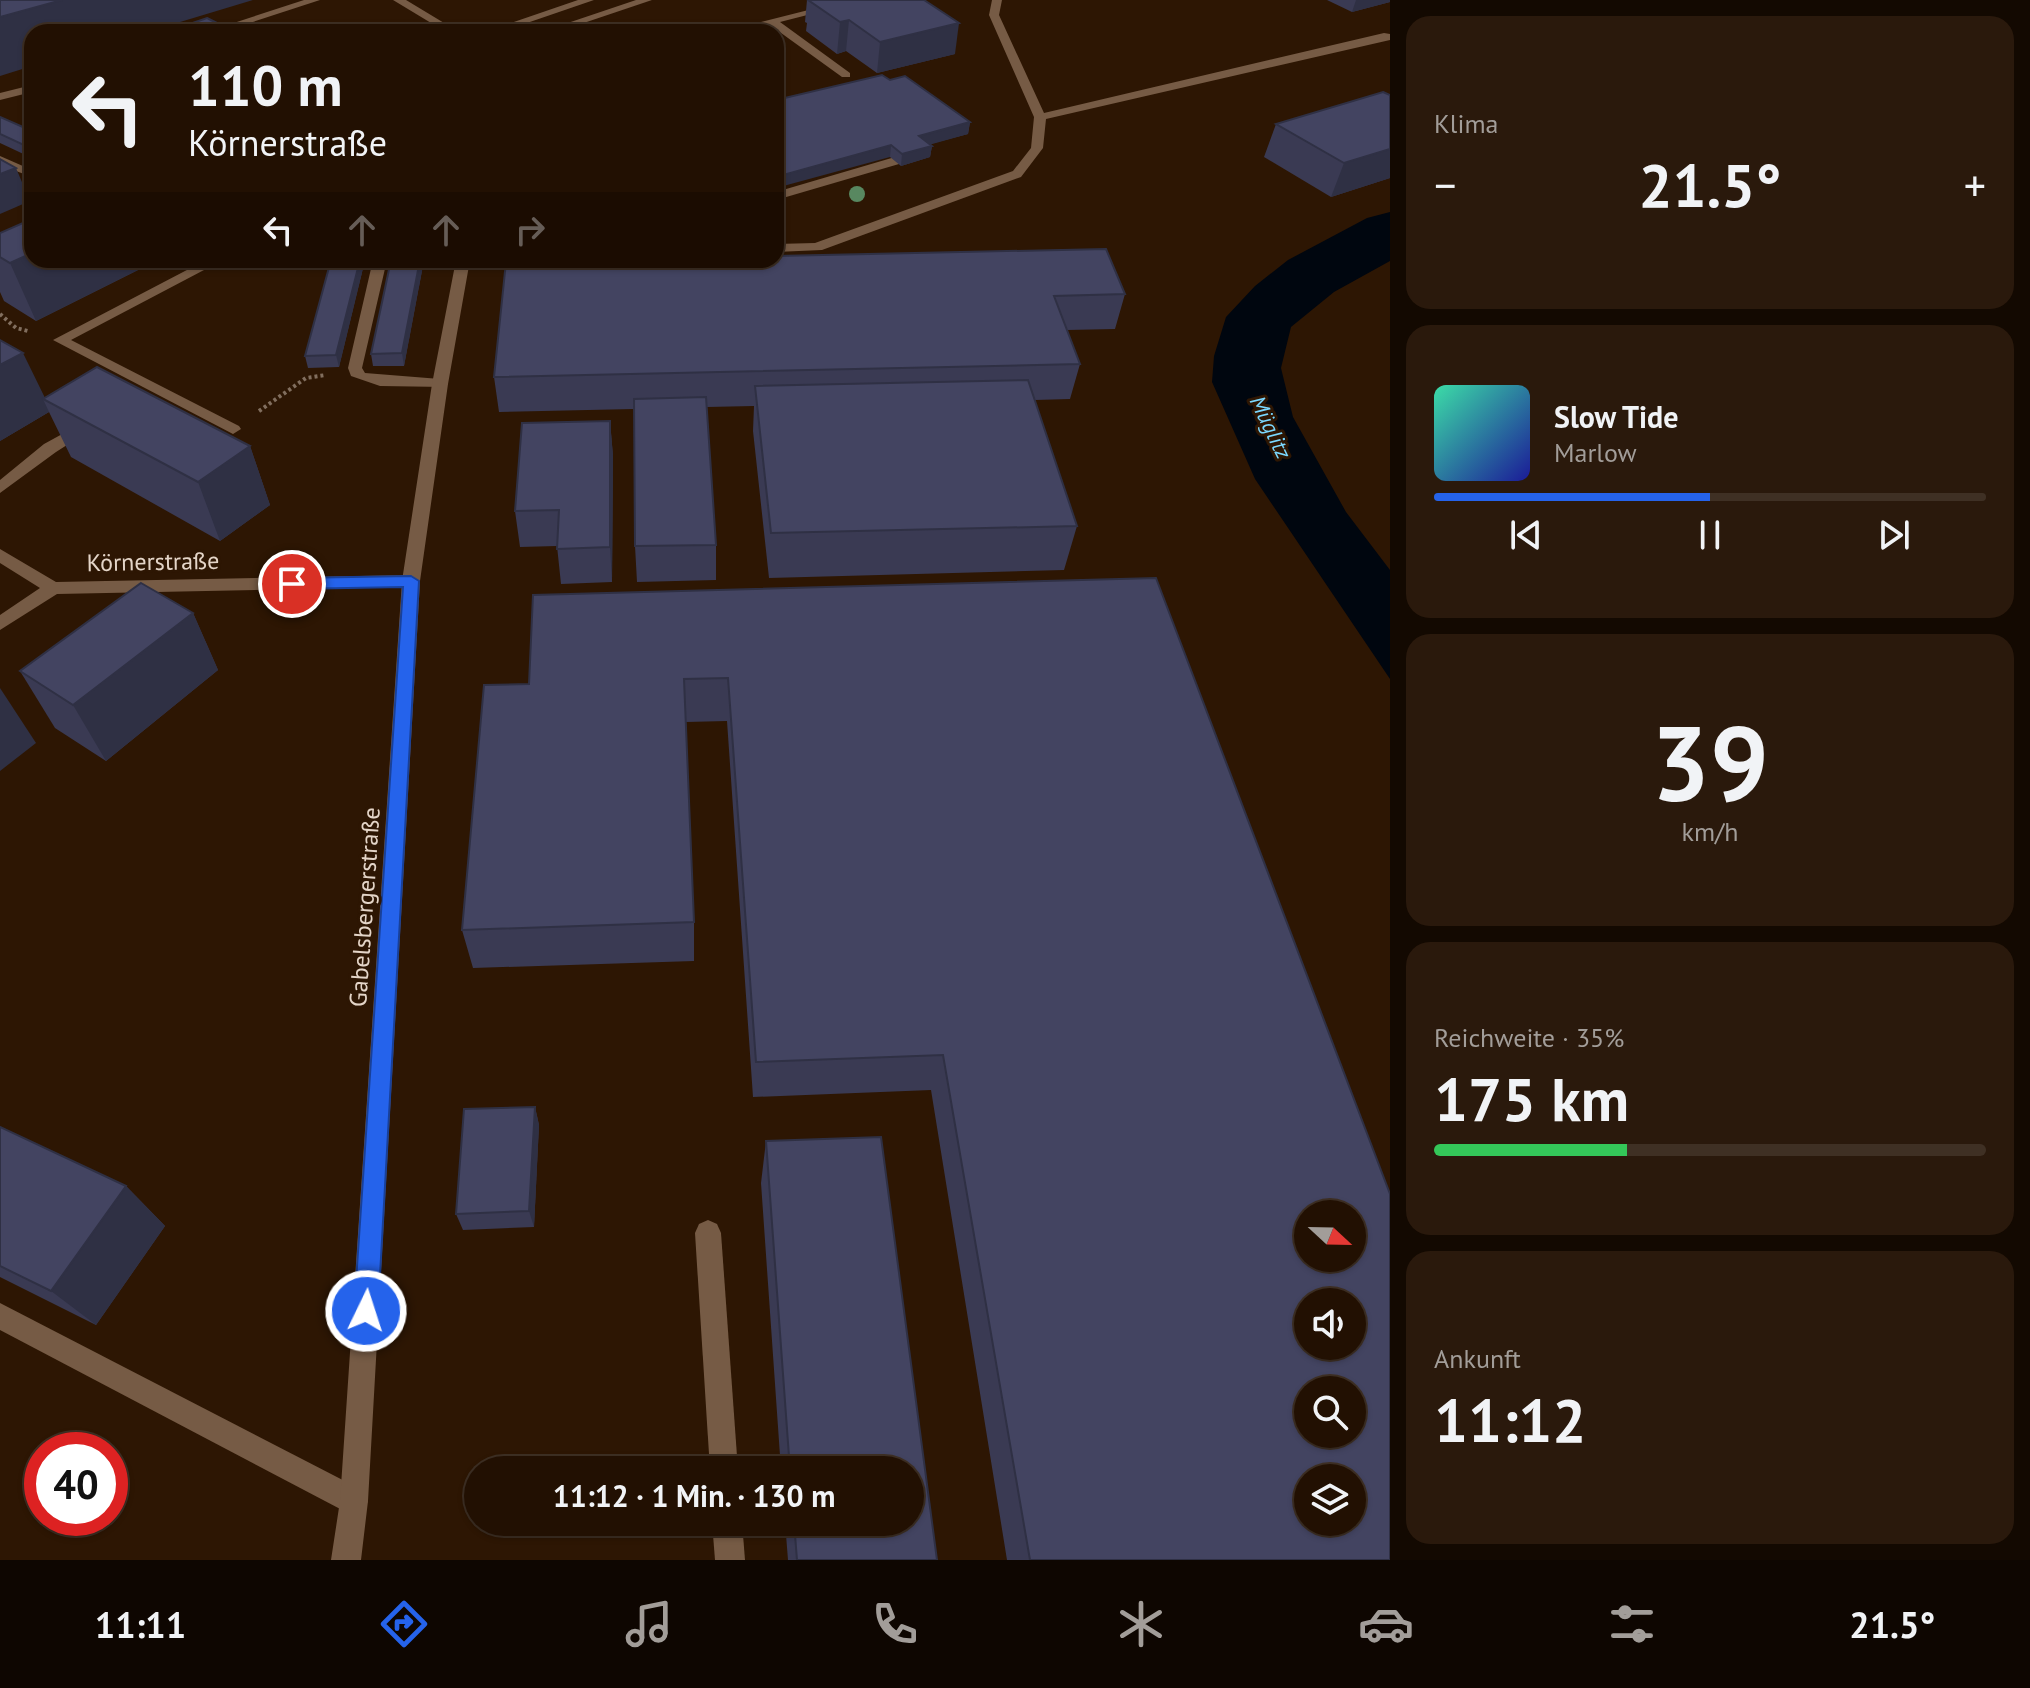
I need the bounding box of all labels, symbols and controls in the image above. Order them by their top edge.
text: 110 m [188,49,343,121]
icon: left [56,56,160,160]
text: Klima [1434,107,1498,140]
text: Körnerstraße [188,119,387,166]
text: 21.5° [1638,146,1782,224]
text: − [1434,156,1456,213]
text: + [1964,156,1986,213]
icon: left [256,208,300,252]
icon: ahead [340,208,384,252]
icon: ahead [424,208,468,252]
icon: right [508,208,552,252]
water label: Müglitz [1244,391,1298,464]
text: Slow Tide [1554,397,1679,436]
text: Marlow [1554,436,1637,469]
icon: previous [1504,513,1548,557]
icon: pause [1688,513,1732,557]
icon: next [1872,513,1916,557]
street label: Körnerstraße [86,545,220,578]
pin [258,550,326,618]
icon: arrive [270,562,314,606]
text: 39 [1651,695,1769,830]
street label: Gabelsbergerstraße [342,806,387,1008]
text: km/h [1682,815,1739,848]
text: Reichweite · 35% [1434,1021,1624,1054]
text: 175 km [1434,1060,1629,1138]
north arrow [1294,1200,1366,1272]
map controls [1294,1200,1366,1536]
position arrow [324,1269,408,1353]
button: sound [1294,1288,1366,1360]
text: Ankunft [1434,1342,1521,1375]
button: search [1294,1376,1366,1448]
text: 11:12 [1434,1381,1586,1459]
speed limit sign: 40 [24,1432,128,1536]
button: layers [1294,1464,1366,1536]
text: 11:12 · 1 Min. · 130 m [553,1476,835,1515]
icon: directions [376,1596,432,1652]
icon: music [621,1596,677,1652]
icon: phone [867,1596,923,1652]
icon: climate [1113,1596,1169,1652]
icon: car [1358,1596,1414,1652]
icon: filters [1604,1596,1660,1652]
text: 11:11 [95,1601,186,1648]
text: 21.5° [1849,1601,1935,1648]

